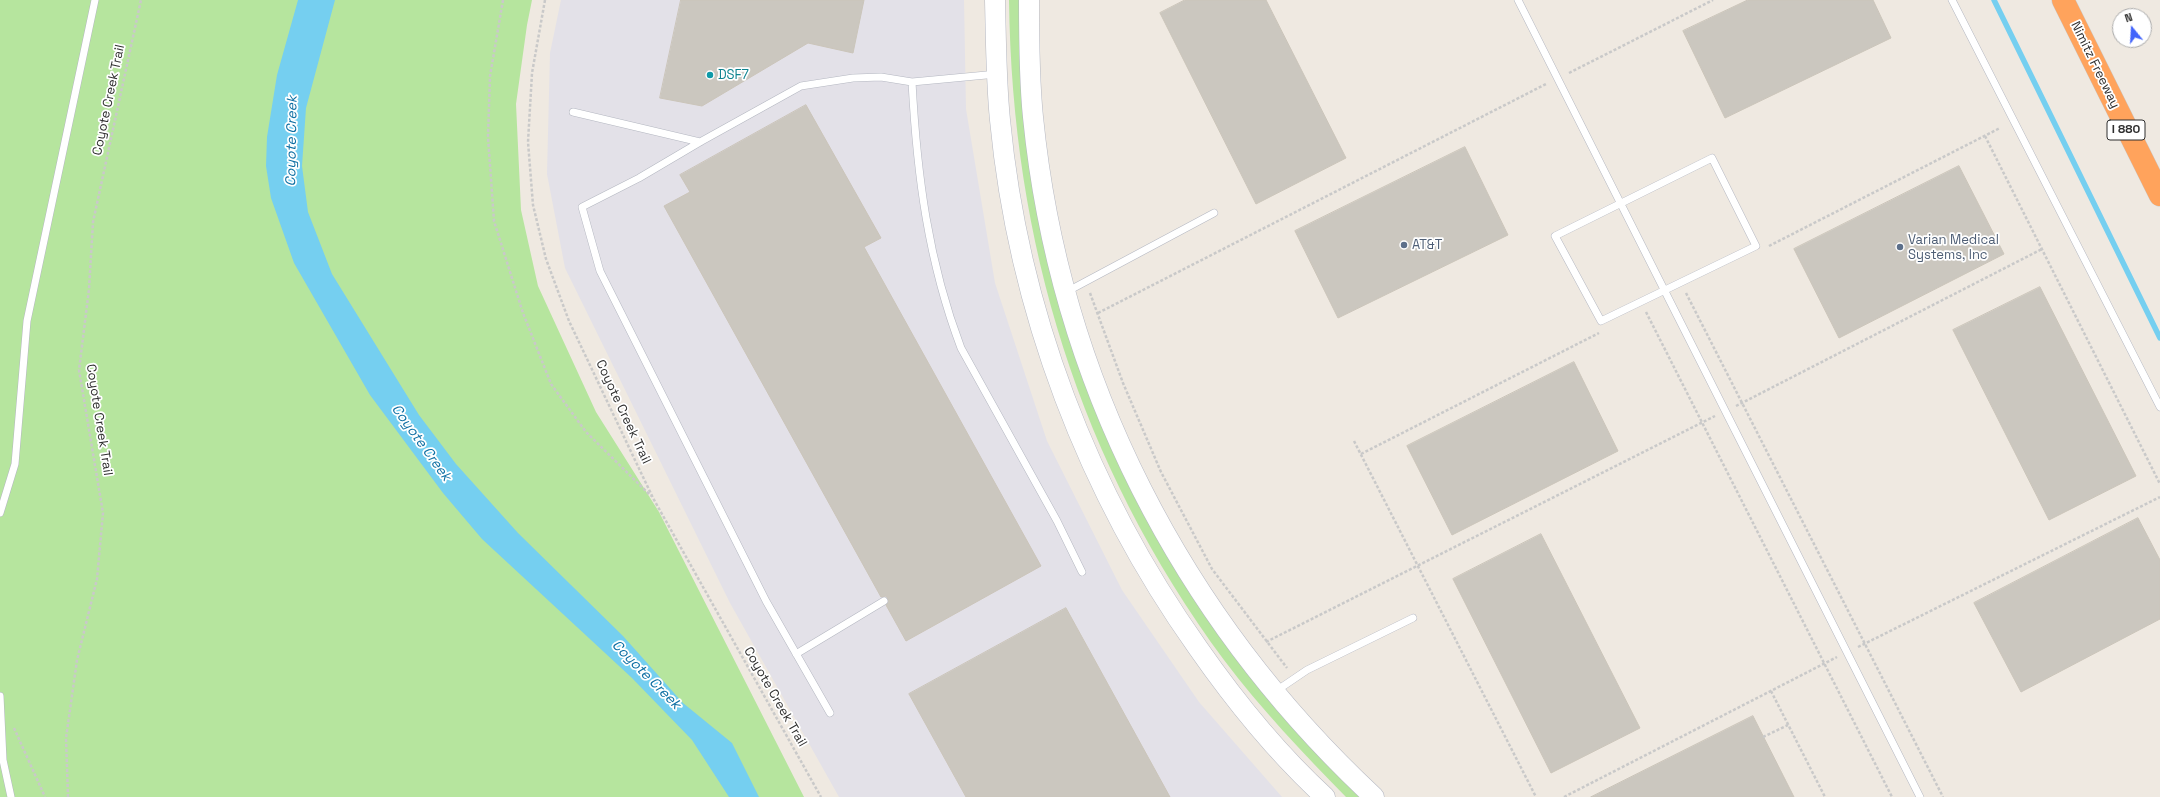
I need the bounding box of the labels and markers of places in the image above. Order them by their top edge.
place label: DSF7 [718,67,749,83]
marker: DSF7 [705,70,715,80]
place label: Varian Medical Systems, Inc [1908,232,1999,263]
place label: AT&T [1412,237,1442,253]
marker: AT&T [1399,240,1409,250]
marker: Varian Medical Systems, Inc [1895,242,1905,252]

